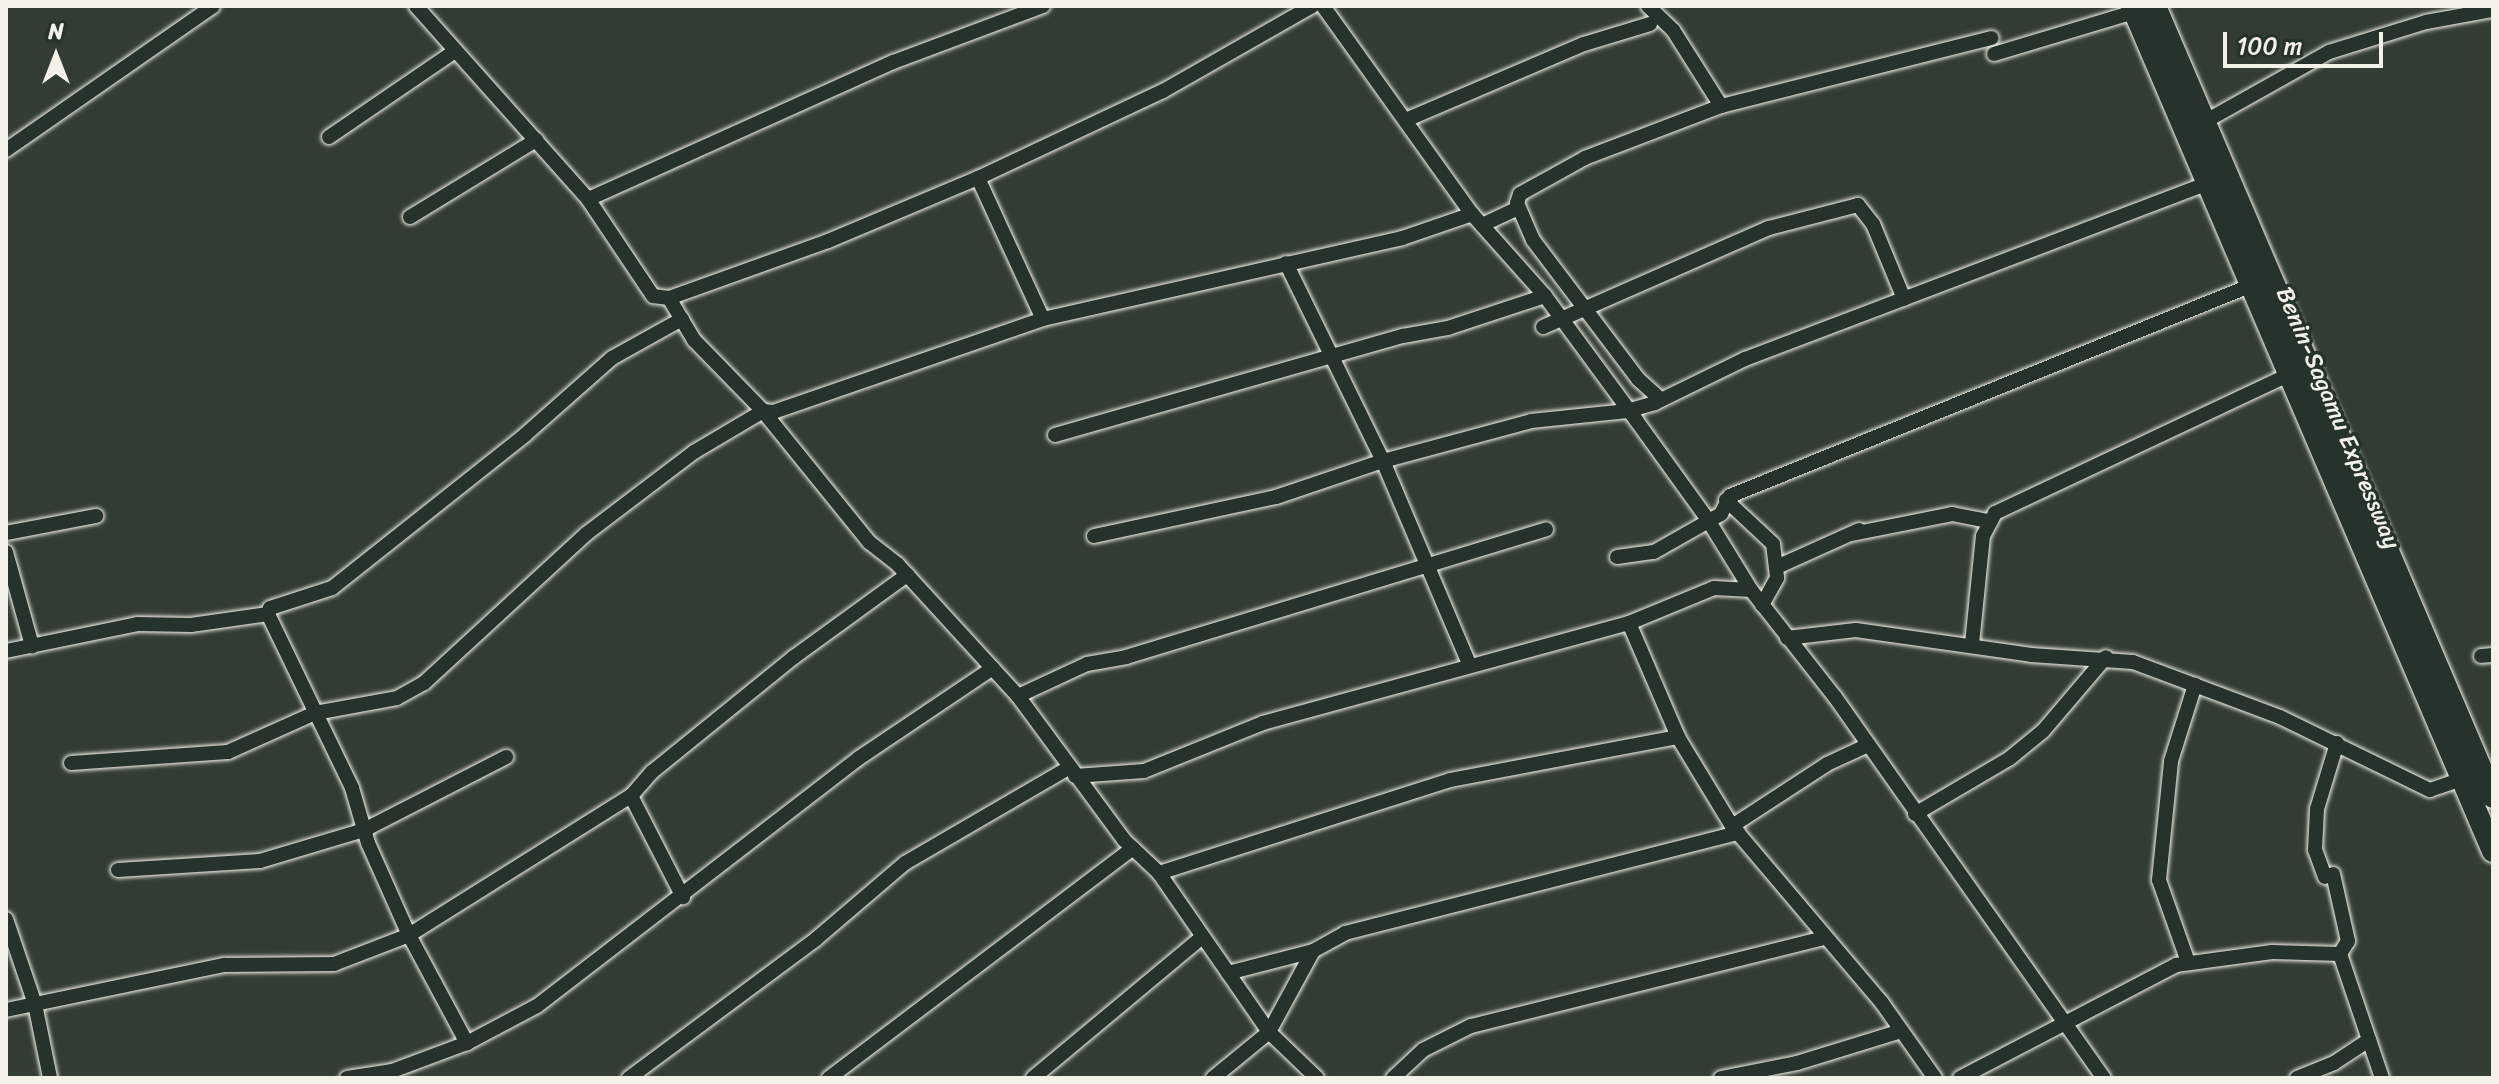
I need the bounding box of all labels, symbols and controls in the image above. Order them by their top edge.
text: N [48,12,64,51]
north arrow [16,16,96,96]
scale bar [2227,16,2387,66]
text: 100 m [2237,25,2302,67]
street label: Benin-Sagamu Expressway [2269,282,2407,554]

